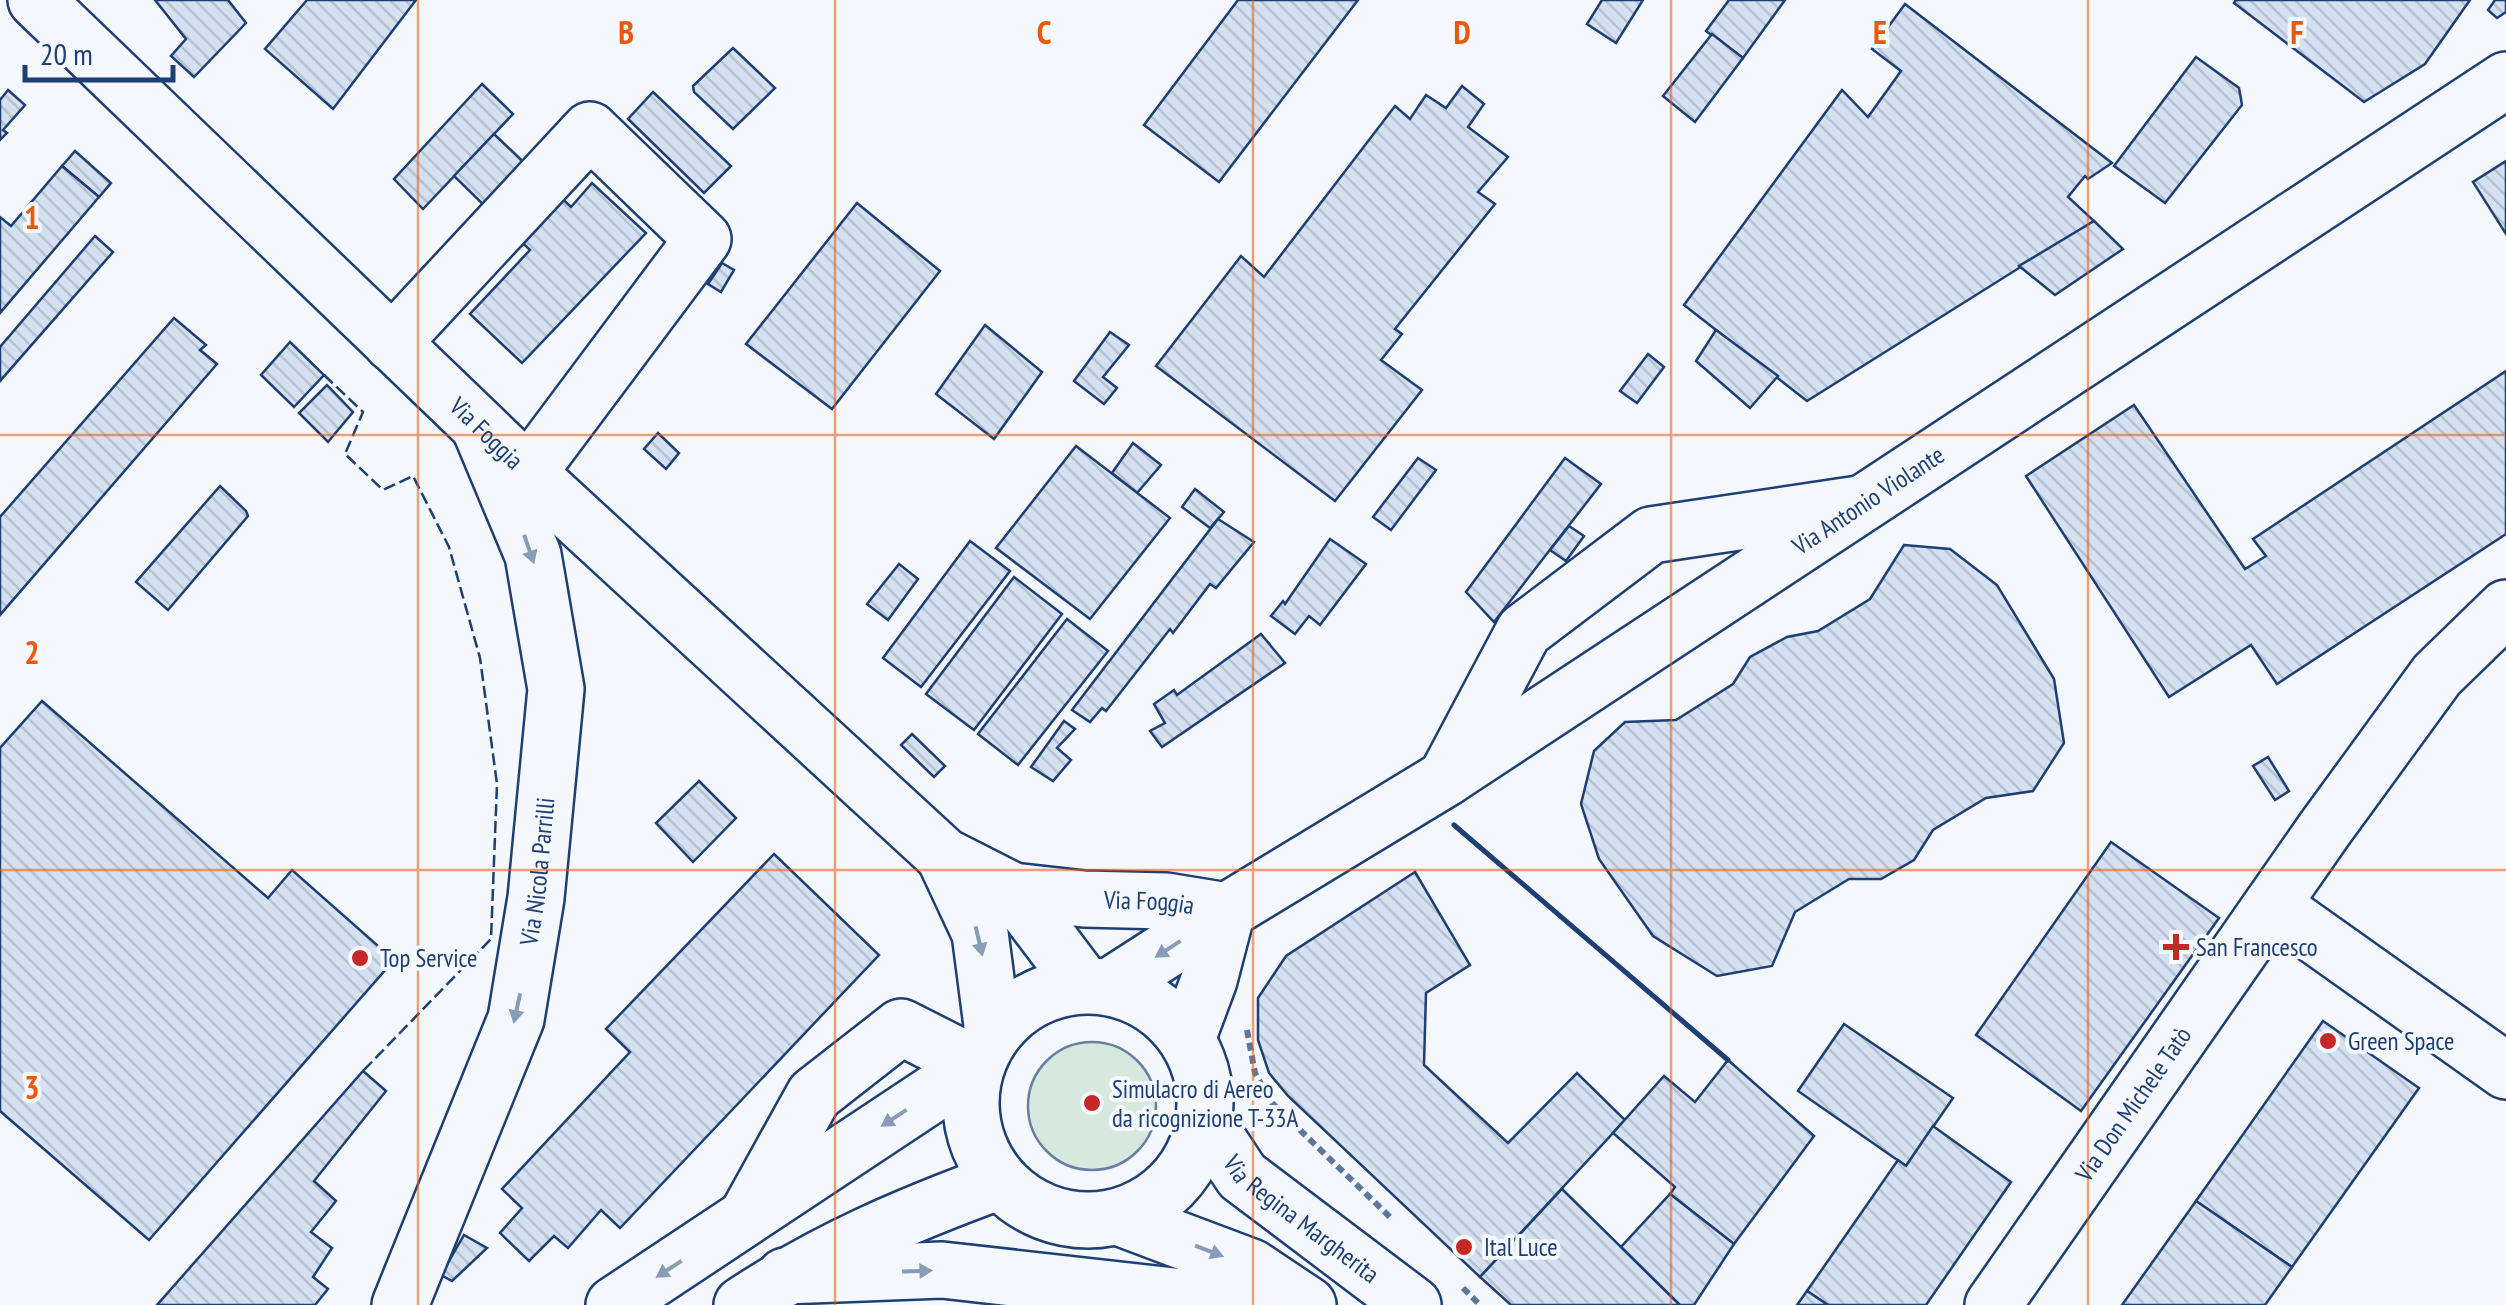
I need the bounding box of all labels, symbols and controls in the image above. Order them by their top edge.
text: B [618,11,634,53]
text: C [1037,11,1052,53]
text: D [1453,11,1471,53]
text: E [1873,11,1887,53]
text: F [2290,11,2304,53]
scale bar [25,20,172,82]
text: 20 m [40,34,93,73]
text: 1 [24,196,40,238]
street label: Via Foggia [442,390,530,476]
street label: Via Antonio Violante [1785,438,1950,562]
one-way arrow [523,534,538,564]
text: 2 [24,631,40,673]
street label: Via Nicola Parrilli [512,796,562,949]
street label: Via Foggia [1103,883,1197,921]
one-way arrow [972,926,988,957]
place label: San Francesco [2196,931,2318,963]
marker: San Francesco [2165,936,2187,958]
one-way arrow [1154,939,1182,957]
place label: Top Service [380,942,477,974]
marker: Top Service [349,947,371,969]
one-way arrow [509,993,525,1024]
street label: Via Don Michele Tatò [2067,1020,2198,1188]
place label: Green Space [2348,1025,2454,1057]
marker: Green Space [2317,1030,2339,1052]
text: 3 [24,1066,40,1108]
place label: Simulacro di Aereo da ricognizione T-33A [1112,1073,1298,1134]
marker: Simulacro di Aereo da ricognizione T-33A [1081,1092,1103,1114]
one-way arrow [881,1109,908,1127]
street label: Via Regina Margherita [1216,1148,1386,1290]
place label: Ital Luce [1484,1231,1558,1263]
marker: Ital Luce [1453,1236,1475,1258]
one-way arrow [1195,1244,1225,1259]
one-way arrow [655,1259,683,1278]
one-way arrow [902,1263,934,1279]

